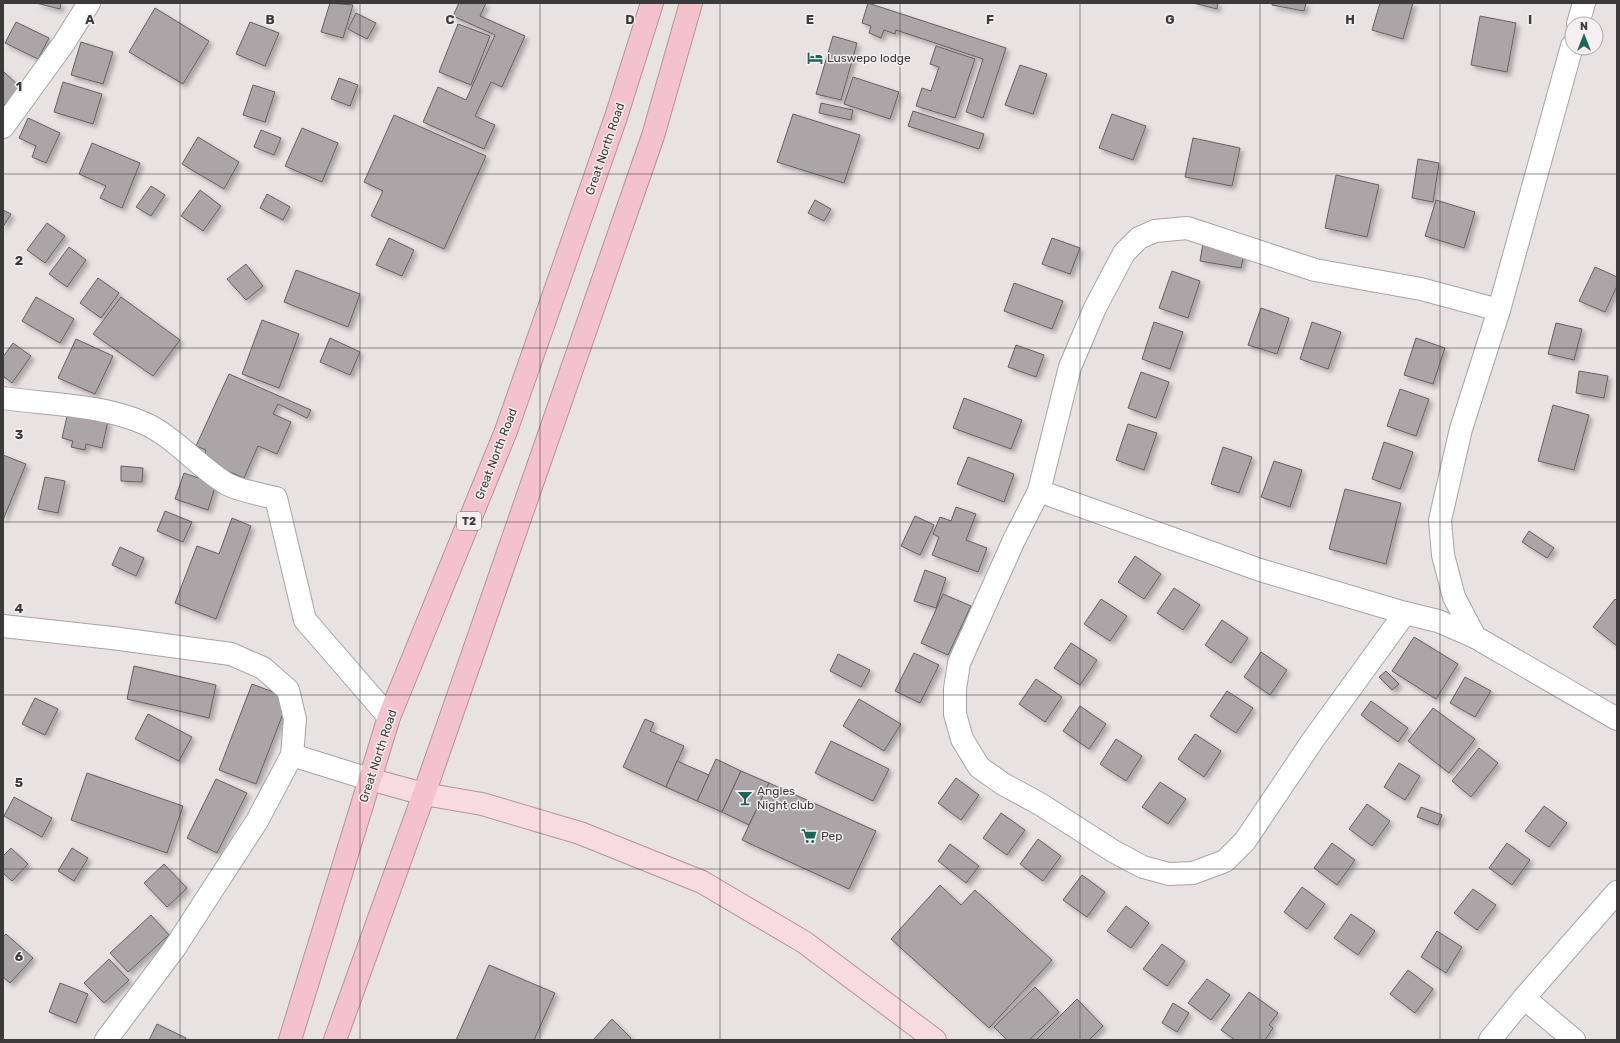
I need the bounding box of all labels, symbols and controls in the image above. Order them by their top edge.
text: A [85,12,95,27]
text: B [265,12,275,27]
text: C [445,12,455,27]
text: D [625,12,635,27]
text: E [806,12,814,27]
text: F [986,12,994,27]
text: G [1165,12,1175,27]
text: H [1345,12,1355,27]
text: I [1528,12,1532,27]
north arrow [1564,16,1604,56]
text: N [1580,20,1588,33]
hotel icon: Luswepo lodge [806,49,824,67]
place label: Luswepo lodge [827,51,911,65]
text: 1 [16,79,22,94]
street label: Great North Road [583,101,627,197]
text: 2 [15,253,23,268]
street label: Great North Road [472,406,520,502]
text: 3 [15,427,24,442]
road number: T2 [457,512,481,530]
text: 4 [15,601,24,616]
street label: Great North Road [356,708,400,804]
text: 5 [15,775,23,790]
place label: Angles Night club [757,784,814,812]
bar icon: Angles Night club [736,789,754,807]
supermarket icon: Pep [800,827,818,845]
place label: Pep [821,829,843,843]
text: 6 [15,949,24,964]

